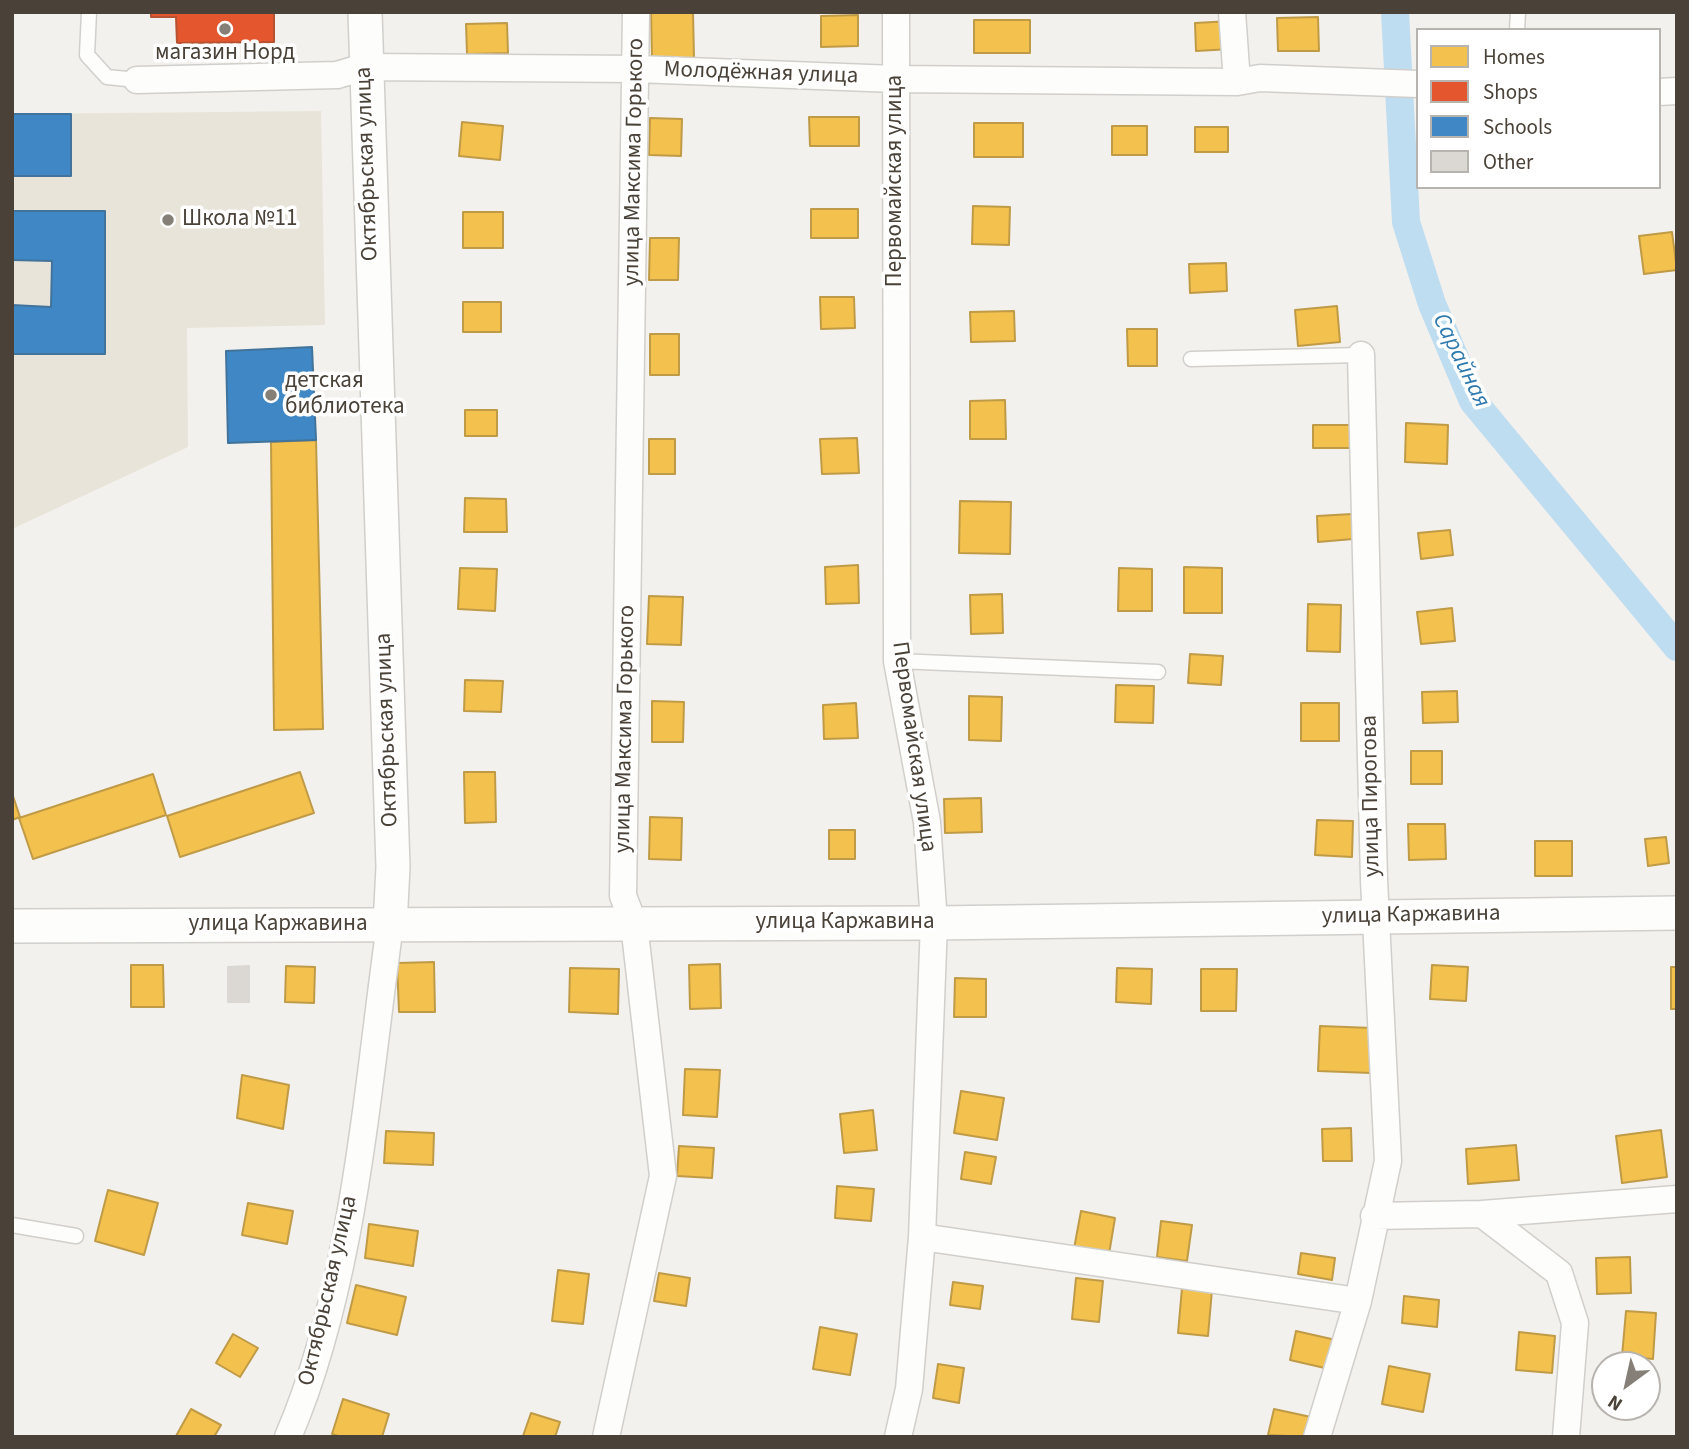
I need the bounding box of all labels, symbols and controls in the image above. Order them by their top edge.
marker: магазин Норд [217,21,233,37]
legend [1416,28,1661,189]
street label: улица Максима Горького [619,38,651,286]
place label: магазин Норд [155,40,295,68]
text: Homes [1483,42,1545,72]
street label: Молодёжная улица [663,57,859,91]
street label: Октябрьская улица [351,66,385,262]
street label: Первомайская улица [882,75,910,287]
text: Shops [1483,77,1537,107]
text: Schools [1483,112,1552,142]
text: Other [1483,147,1533,177]
place label: Школа №11 [182,206,297,234]
marker: Школа №11 [160,212,176,228]
water label: Сарайная [1425,309,1495,413]
place label: детская библиотека [285,368,404,422]
marker: детская библиотека [263,387,279,403]
street label: улица Максима Горького [610,605,642,853]
street label: Октябрьская улица [371,632,405,828]
street label: Первомайская улица [885,640,941,854]
street label: улица Пирогова [1357,715,1387,877]
street label: улица Каржавина [1321,901,1501,931]
street label: улица Каржавина [756,909,934,937]
street label: улица Каржавина [189,911,367,939]
street label: Октябрьская улица [294,1193,364,1389]
north arrow [1591,1351,1661,1421]
text: N [1603,1388,1628,1417]

